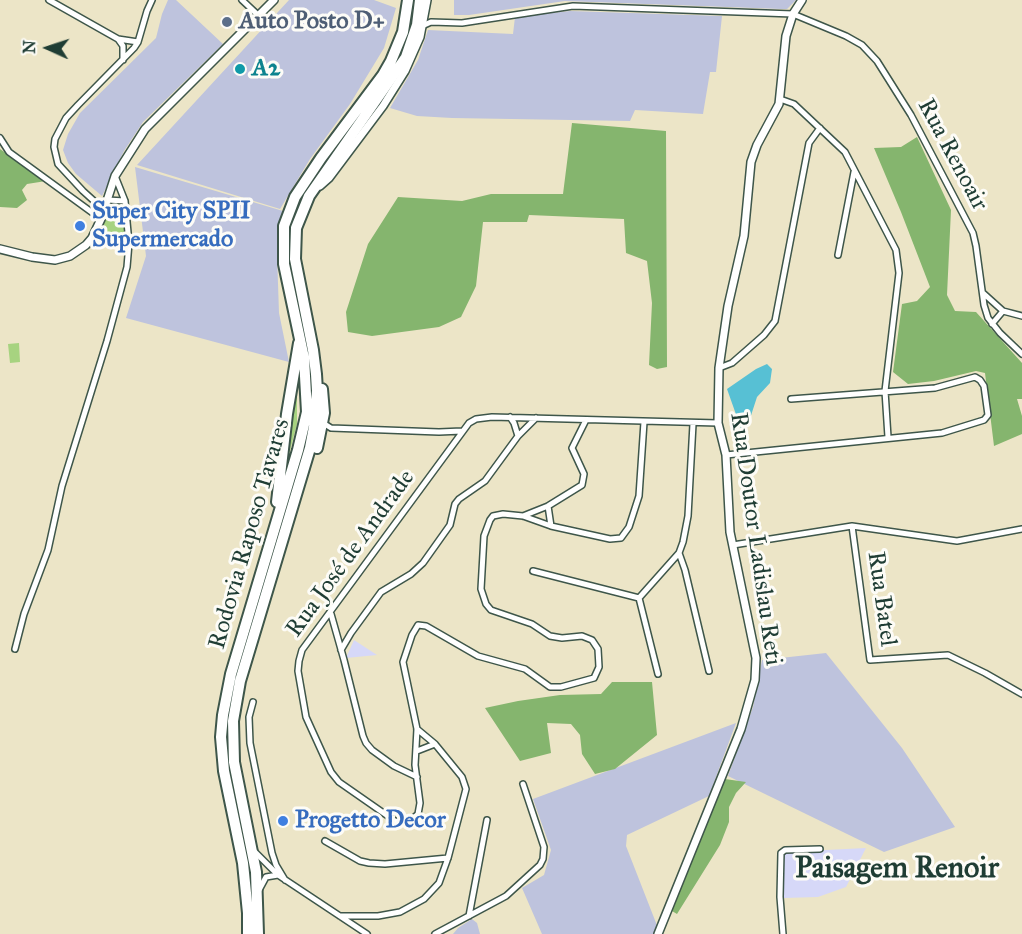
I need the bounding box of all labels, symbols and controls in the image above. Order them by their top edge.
place label: Auto Posto D+ [239,8,385,36]
marker: Auto Posto D+ [220,15,234,29]
north arrow [18,18,78,78]
text: N [20,40,39,54]
place label: A2 [252,55,280,83]
marker: A2 [233,62,247,76]
street label: Rua Renoair [911,94,993,216]
place label: Super City SPII Supermercado [92,198,251,254]
marker: Super City SPII Supermercado [73,219,87,233]
street label: Rua Doutor Ladislau Reti [723,411,787,667]
street label: Rodovia Raposo Tavares [203,416,297,652]
street label: Rua José de Andrade [281,465,421,643]
street label: Rua Batel [860,550,902,648]
place label: Progetto Decor [295,807,446,835]
marker: Progetto Decor [276,814,290,828]
district label: Paisagem Renoir [795,852,999,888]

